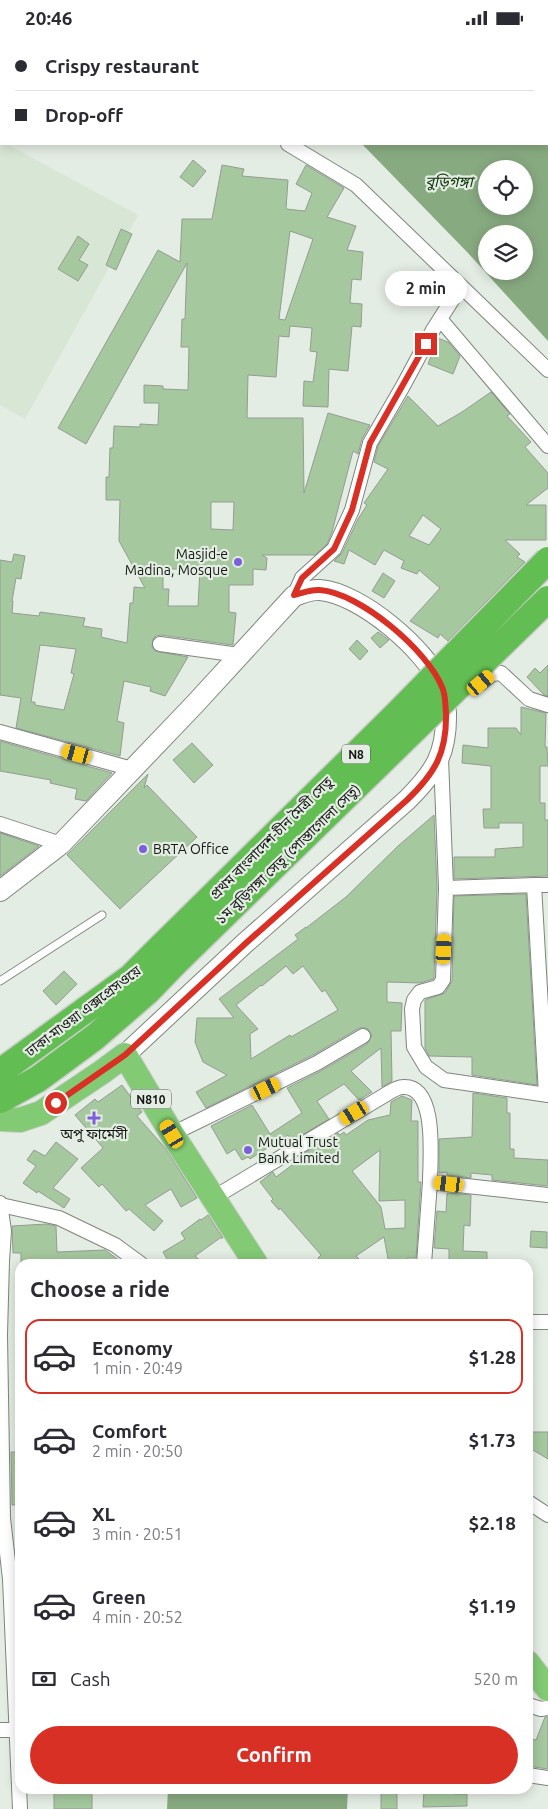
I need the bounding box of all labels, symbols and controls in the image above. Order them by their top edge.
text: 20:46 [25,7,73,29]
text: Crispy restaurant [45,55,199,77]
text: Drop-off [45,104,123,126]
map controls [478,160,533,280]
button: locate [478,160,533,215]
water label: বুড়িগঙ্গা [425,173,476,191]
button: layers [478,225,533,280]
callout: 2 min [385,271,467,307]
text: 2 min [406,279,446,297]
route end [415,333,437,355]
place label: Masjid-e Madina, Mosque [125,546,228,578]
marker: Masjid-e Madina, Mosque [232,556,244,568]
car [464,668,497,698]
car [60,743,93,765]
road number: N8 [342,745,370,764]
street label: প্রথম বাংলাদেশ-চীন মৈত্রী সেতু [207,773,337,903]
street label: ১ম বুড়িগঙ্গা সেতু (পোস্তাগোলা সেতু) [213,781,364,928]
place label: BRTA Office [153,841,229,857]
marker: BRTA Office [137,843,149,855]
car [435,934,452,964]
street label: ঢাকা-মাওয়া এক্সপ্রেসওয়ে [21,962,144,1060]
car [249,1076,282,1102]
road number: N810 [131,1089,171,1109]
route start [45,1092,67,1114]
car [337,1099,370,1127]
marker: অপু ফার্মেসী [88,1112,100,1124]
car [157,1117,186,1151]
place label: অপু ফার্মেসী [59,1125,128,1143]
place label: Mutual Trust Bank Limited [258,1134,340,1166]
marker: Mutual Trust Bank Limited [242,1144,254,1156]
car [433,1175,464,1193]
text: Choose a ride [30,1276,170,1301]
icon: car [32,1334,77,1379]
text: Economy [92,1337,173,1359]
text: $1.28 [468,1346,516,1368]
text: 1 min · 20:49 [92,1359,183,1377]
icon: car [32,1417,77,1462]
text: Comfort [92,1420,167,1442]
text: $1.73 [468,1429,516,1451]
text: 2 min · 20:50 [92,1442,183,1460]
icon: car [32,1500,77,1545]
text: XL [92,1503,115,1525]
text: $2.18 [468,1512,516,1534]
text: 3 min · 20:51 [92,1525,183,1543]
icon: car [32,1583,77,1628]
text: Green [92,1586,146,1608]
text: $1.19 [468,1595,516,1617]
text: 4 min · 20:52 [92,1608,183,1626]
icon: cash [30,1665,58,1693]
text: Cash [70,1668,111,1690]
text: 520 m [473,1670,518,1688]
button: Confirm [30,1726,518,1784]

